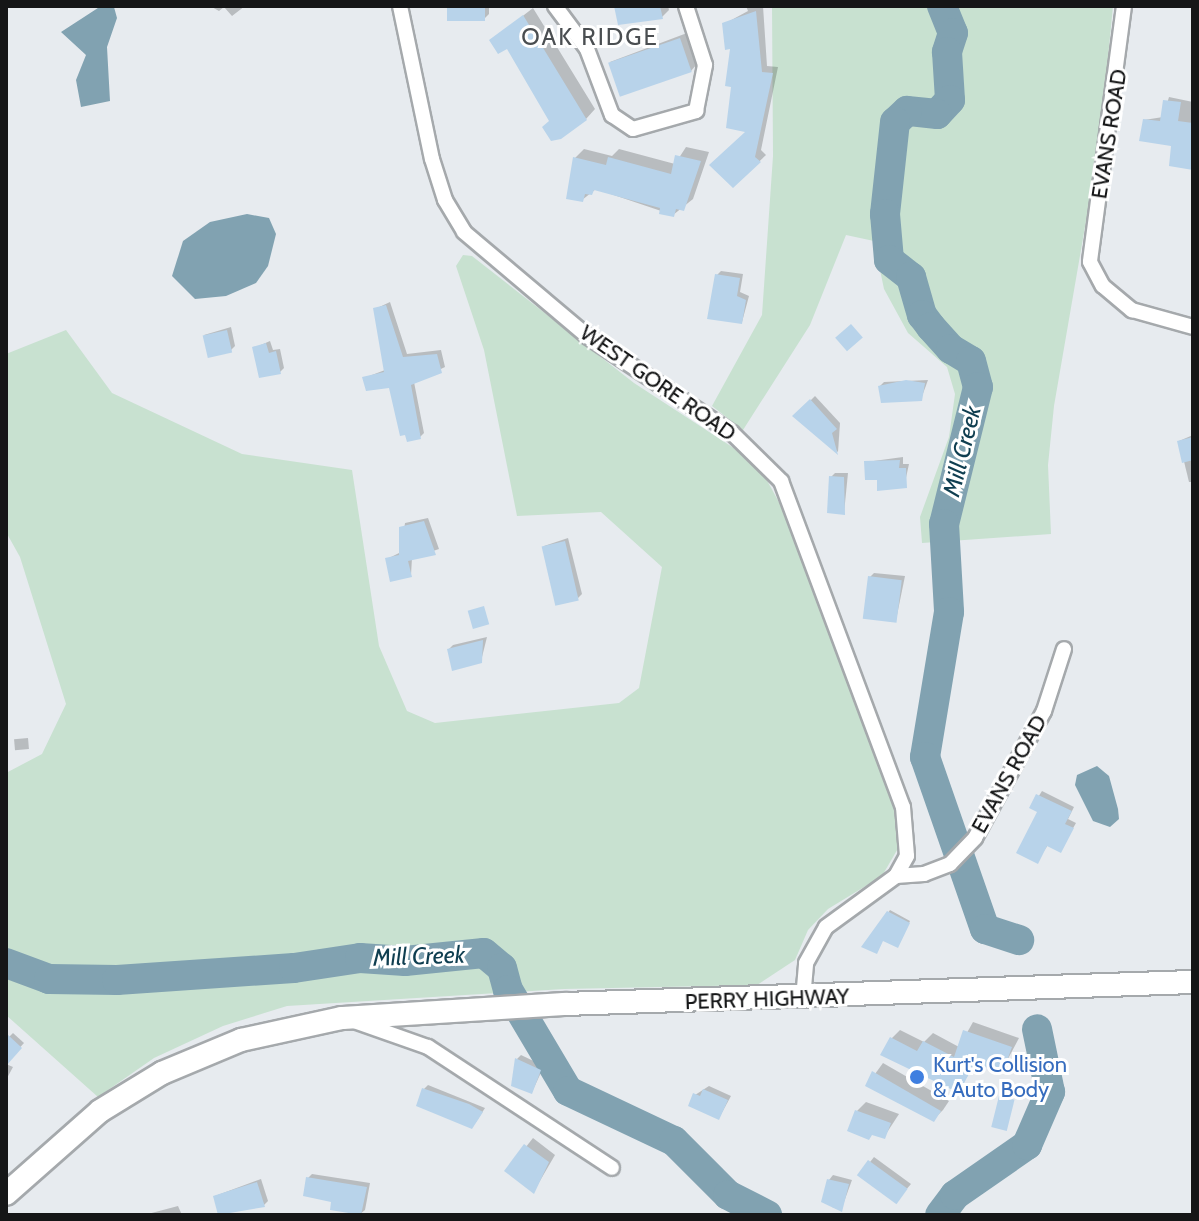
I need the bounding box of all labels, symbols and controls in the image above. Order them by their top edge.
district label: OAK RIDGE [521,23,659,51]
street label: EVANS ROAD [1086,67,1132,201]
street label: WEST GORE ROAD [575,319,741,447]
water label: Mill Creek [937,403,987,499]
street label: EVANS ROAD [966,710,1052,838]
water label: Mill Creek [373,940,465,972]
street label: PERRY HIGHWAY [684,983,850,1015]
place label: Kurt's Collision & Auto Body [933,1051,1067,1102]
marker: Kurt's Collision & Auto Body [908,1068,926,1086]

